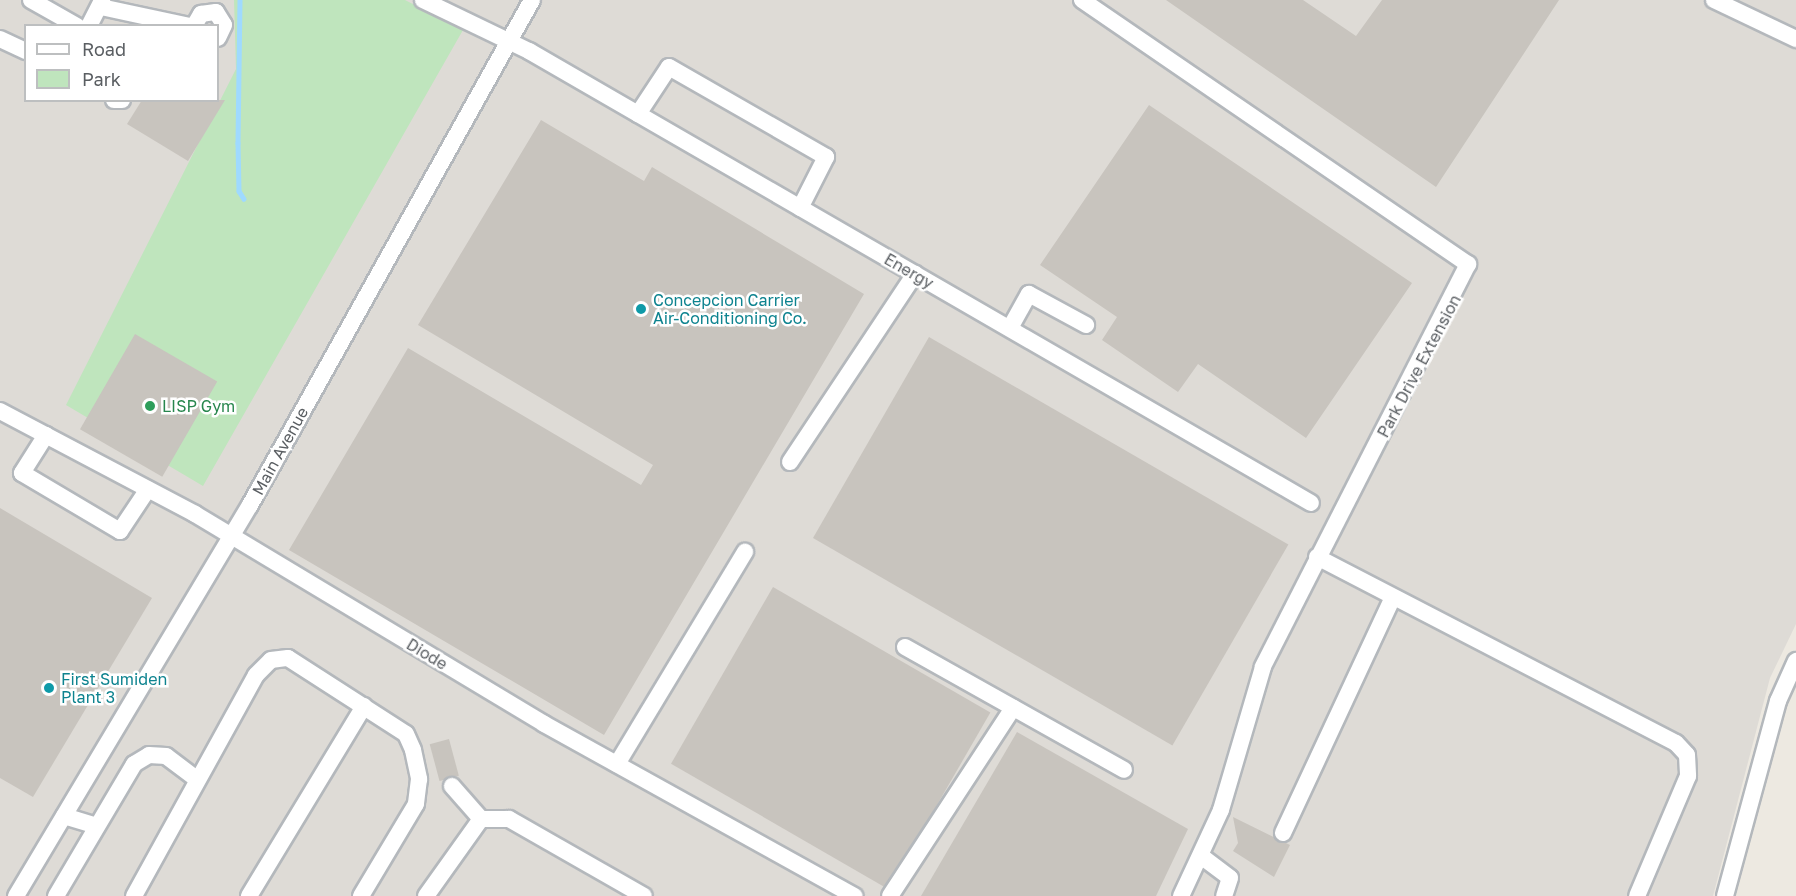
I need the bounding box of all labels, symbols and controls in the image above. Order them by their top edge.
legend [24,24,219,102]
text: Road [82,38,126,60]
text: Park [82,68,121,90]
street label: Energy [881,249,937,293]
place label: Concepcion Carrier Air-Conditioning Co. [653,290,807,328]
street label: Park Drive Extension [1373,291,1465,441]
marker: Concepcion Carrier Air-Conditioning Co. [634,302,648,316]
place label: LISP Gym [162,396,235,416]
marker: LISP Gym [143,399,157,413]
street label: Main Avenue [248,404,312,498]
street label: Diode [403,634,451,674]
place label: First Sumiden Plant 3 [61,669,167,707]
marker: First Sumiden Plant 3 [42,681,56,695]

